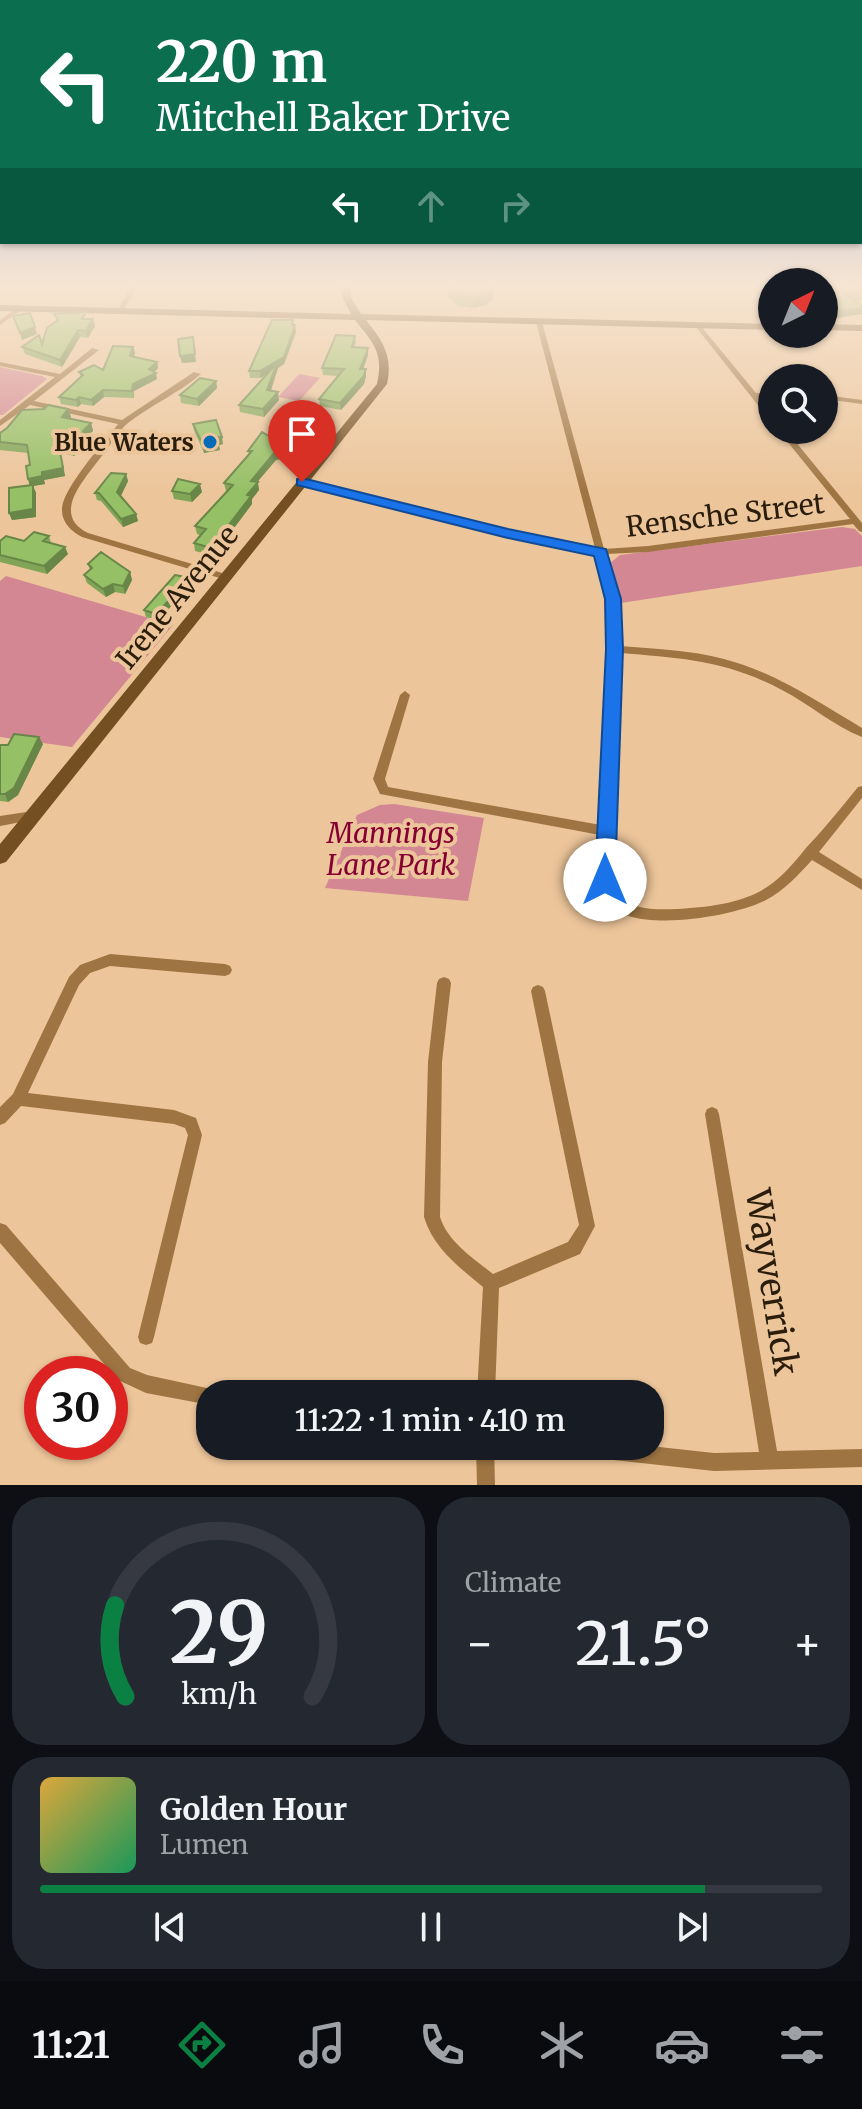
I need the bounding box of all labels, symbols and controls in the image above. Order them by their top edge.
text: 220 m [156,27,327,97]
icon: left [24,32,128,136]
text: Mitchell Baker Drive [156,96,510,141]
icon: left [325,184,369,228]
icon: ahead [409,184,453,228]
icon: right [493,184,537,228]
north arrow [758,268,838,348]
map controls [758,268,838,444]
button: search [758,364,838,444]
pin [268,400,336,482]
icon: arrive [280,412,324,456]
place label: Blue Waters [54,427,194,458]
marker: Blue Waters [201,433,219,451]
street label: Rensche Street [624,485,826,545]
street label: Irene Avenue [108,518,246,676]
park label: Mannings Lane Park [326,815,455,883]
position arrow [563,838,647,922]
street label: Wayverrick [736,1185,808,1379]
speed limit sign: 30 [24,1356,128,1460]
text: 11:22 · 1 min · 410 m [295,1401,565,1439]
text: Climate [465,1566,561,1599]
text: 29 [169,1581,268,1686]
text: 21.5° [575,1606,712,1681]
text: − [465,1616,494,1671]
text: + [793,1616,822,1671]
text: km/h [181,1676,256,1712]
text: Golden Hour [160,1790,347,1828]
text: Lumen [160,1828,249,1861]
icon: previous [148,1905,192,1949]
icon: pause [409,1905,453,1949]
icon: next [670,1905,714,1949]
icon: directions [174,2017,230,2073]
icon: music [294,2017,350,2073]
icon: phone [414,2017,470,2073]
icon: climate [534,2017,590,2073]
icon: car [654,2017,710,2073]
icon: filters [774,2017,830,2073]
text: 11:21 [32,2023,110,2068]

